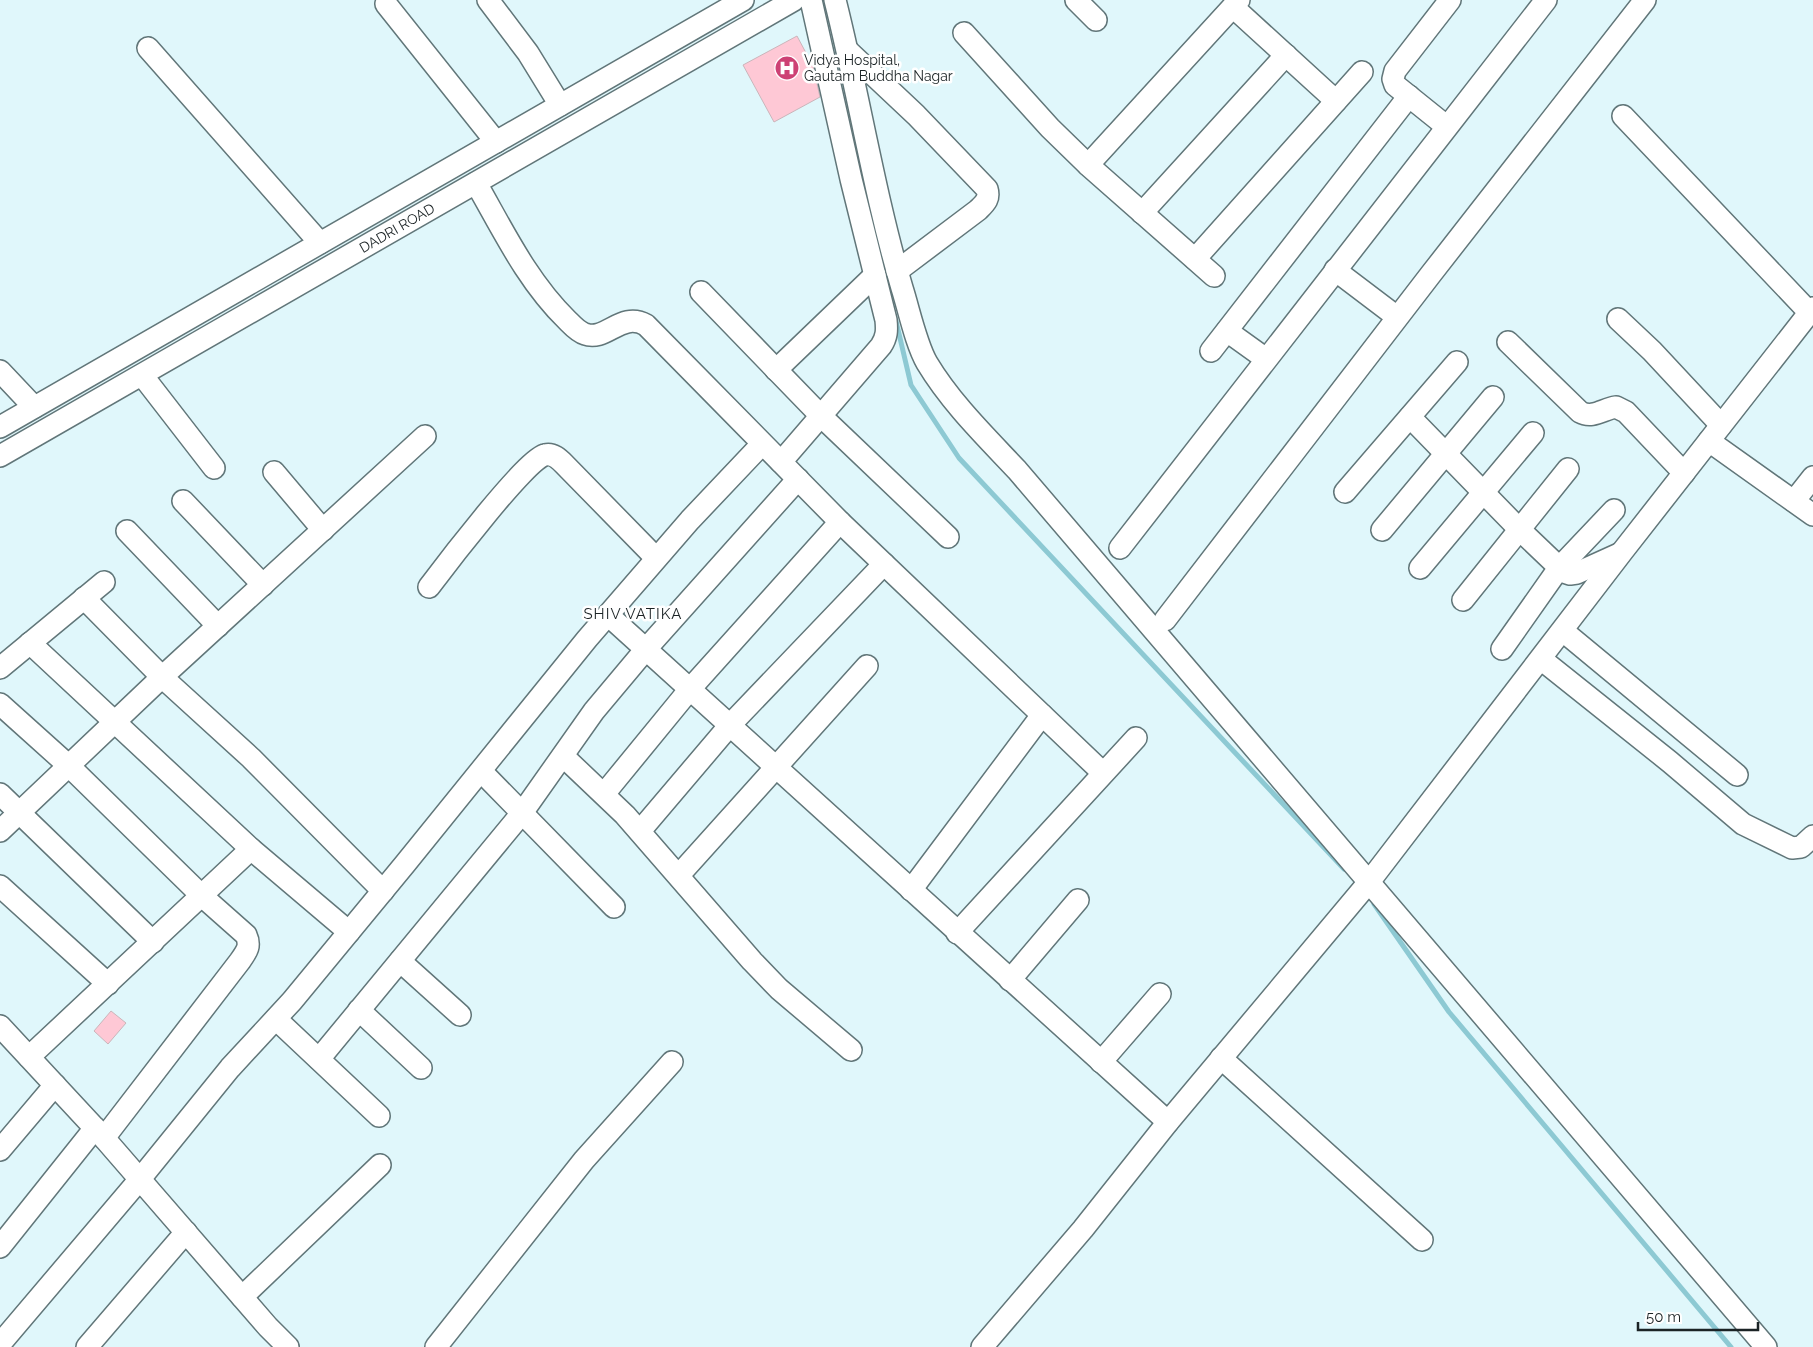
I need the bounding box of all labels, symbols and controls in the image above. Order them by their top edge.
place label: Vidya Hospital, Gautam Buddha Nagar [804,52,953,84]
hospital icon: Vidya Hospital, Gautam Buddha Nagar [774,55,800,81]
street label: DADRI ROAD [357,200,437,256]
district label: SHIV VATIKA [584,605,682,623]
scale bar [1638,1300,1758,1332]
text: 50 m [1646,1308,1681,1326]

